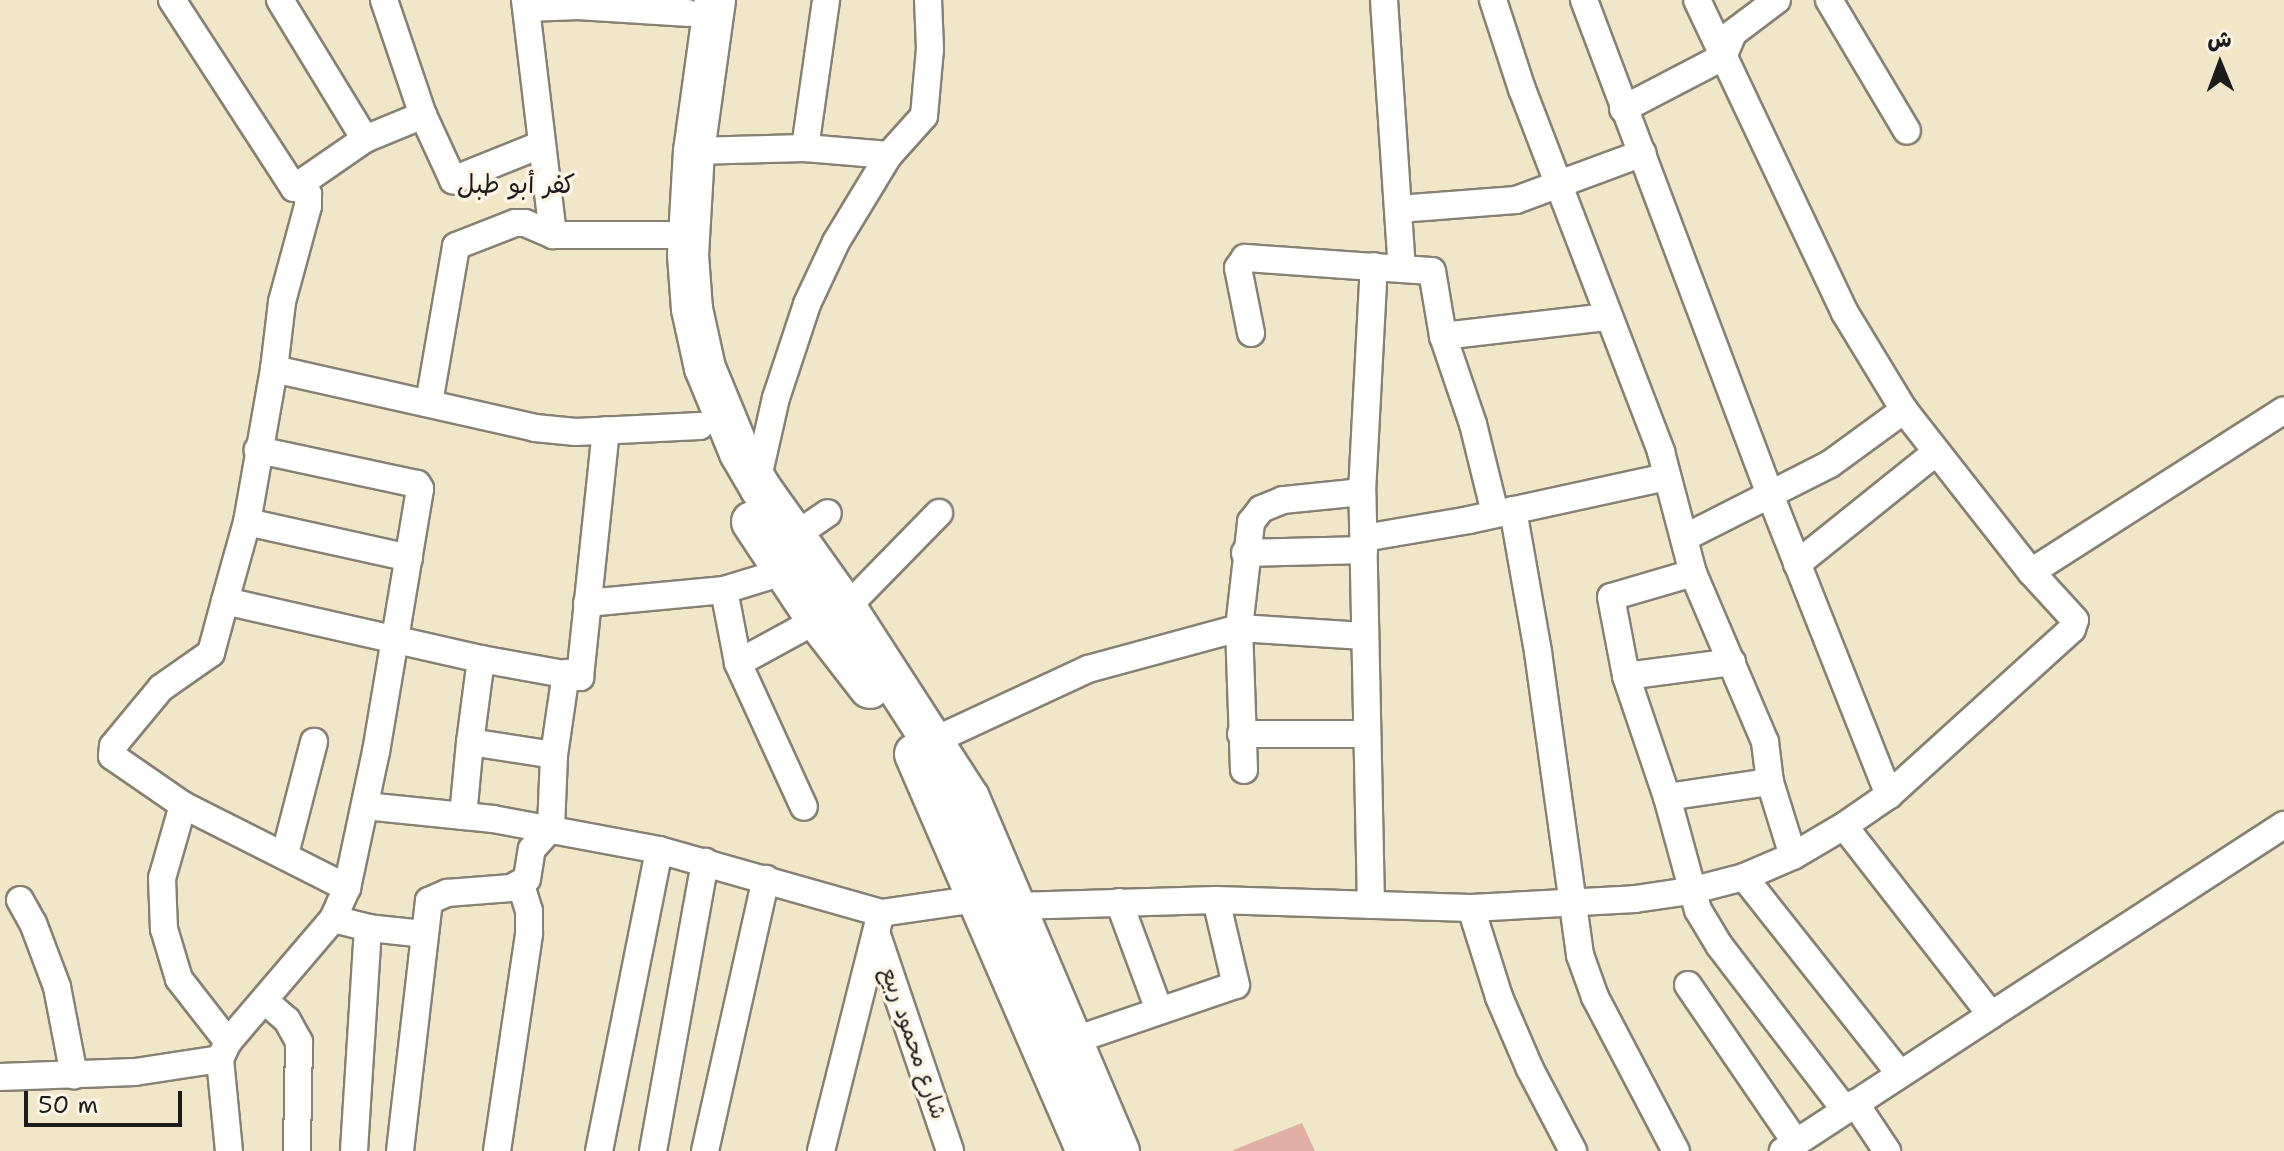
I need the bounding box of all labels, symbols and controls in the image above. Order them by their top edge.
north arrow [2180,24,2260,104]
text: ش [2207,25,2232,54]
district label: كفر أبو طبل [457,168,575,200]
street label: شارع محمود ربيع [876,963,952,1123]
scale bar [28,1075,186,1125]
text: 50 m [38,1089,98,1121]

